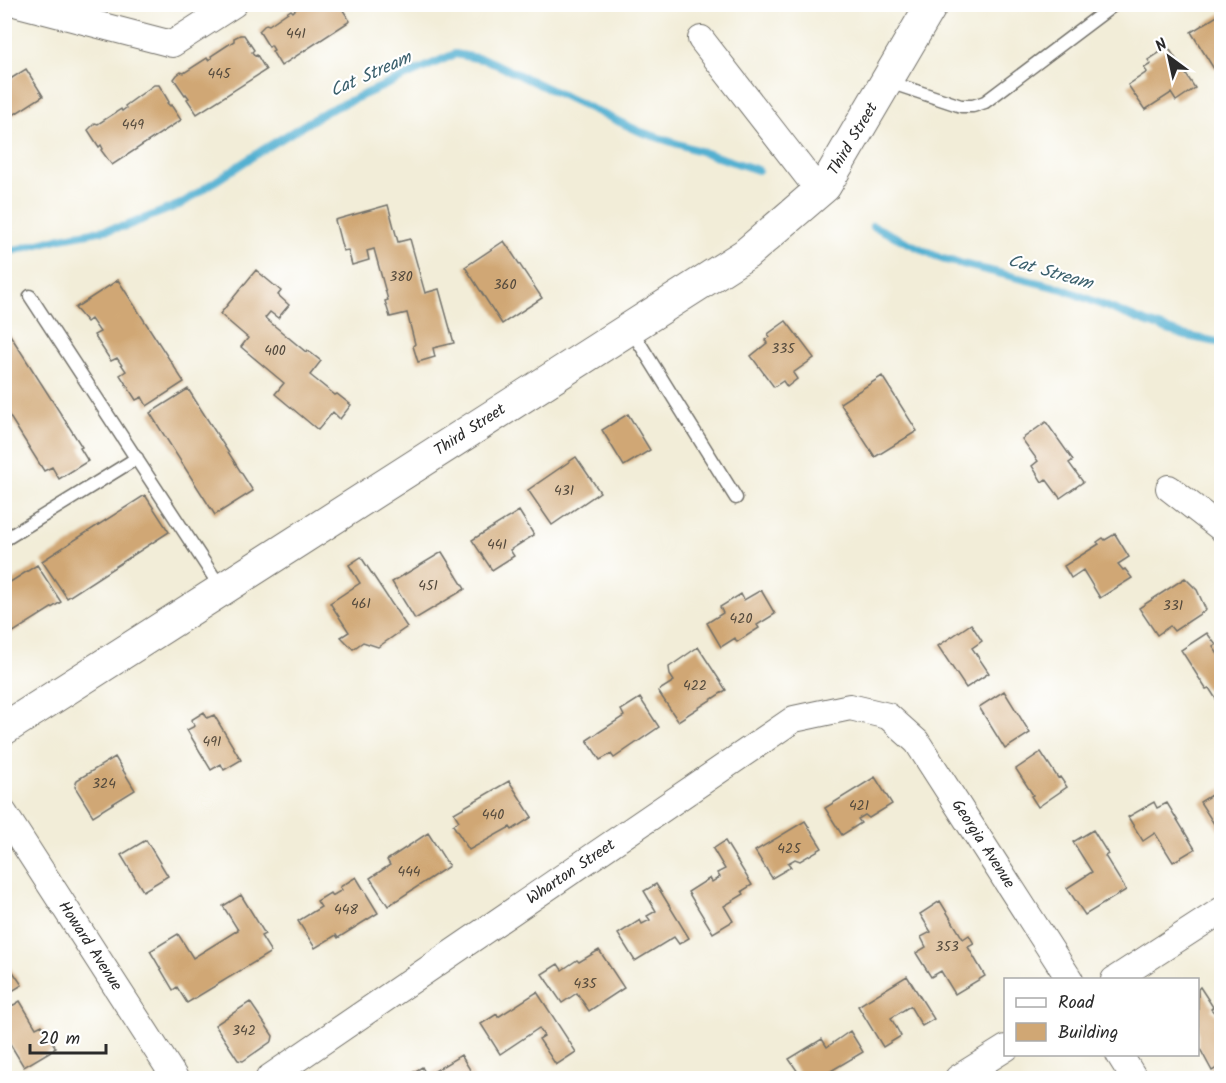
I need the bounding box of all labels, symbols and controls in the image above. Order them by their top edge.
house number: 441 [286,23,306,45]
north arrow [1139,27,1199,87]
text: N [1151,32,1173,59]
water label: Cat Stream [325,43,418,106]
house number: 445 [208,63,232,85]
street label: Third Street [821,97,885,180]
house number: 449 [122,114,144,136]
water label: Cat Stream [1004,247,1097,299]
house number: 380 [389,266,413,288]
house number: 360 [494,274,516,296]
house number: 335 [771,338,796,360]
house number: 400 [264,340,286,362]
street label: Third Street [429,397,512,463]
house number: 431 [554,480,574,502]
house number: 441 [487,534,507,556]
house number: 451 [418,575,438,597]
house number: 461 [351,593,371,615]
house number: 331 [1163,595,1183,617]
house number: 420 [730,608,752,630]
house number: 422 [683,675,707,697]
house number: 491 [203,731,221,753]
house number: 324 [92,773,116,795]
street label: Georgia Avenue [945,794,1021,894]
house number: 421 [849,795,869,817]
house number: 440 [482,804,504,826]
street label: Wharton Street [521,832,621,911]
house number: 425 [777,838,802,860]
house number: 444 [397,861,421,883]
street label: Howard Avenue [51,896,129,996]
house number: 448 [334,899,358,921]
house number: 353 [935,936,959,958]
house number: 435 [573,973,598,995]
legend [1004,978,1199,1056]
text: Road [1058,989,1095,1018]
scale bar [30,1017,106,1055]
text: Building [1058,1019,1118,1048]
house number: 342 [232,1020,256,1042]
text: 20 m [39,1025,80,1054]

